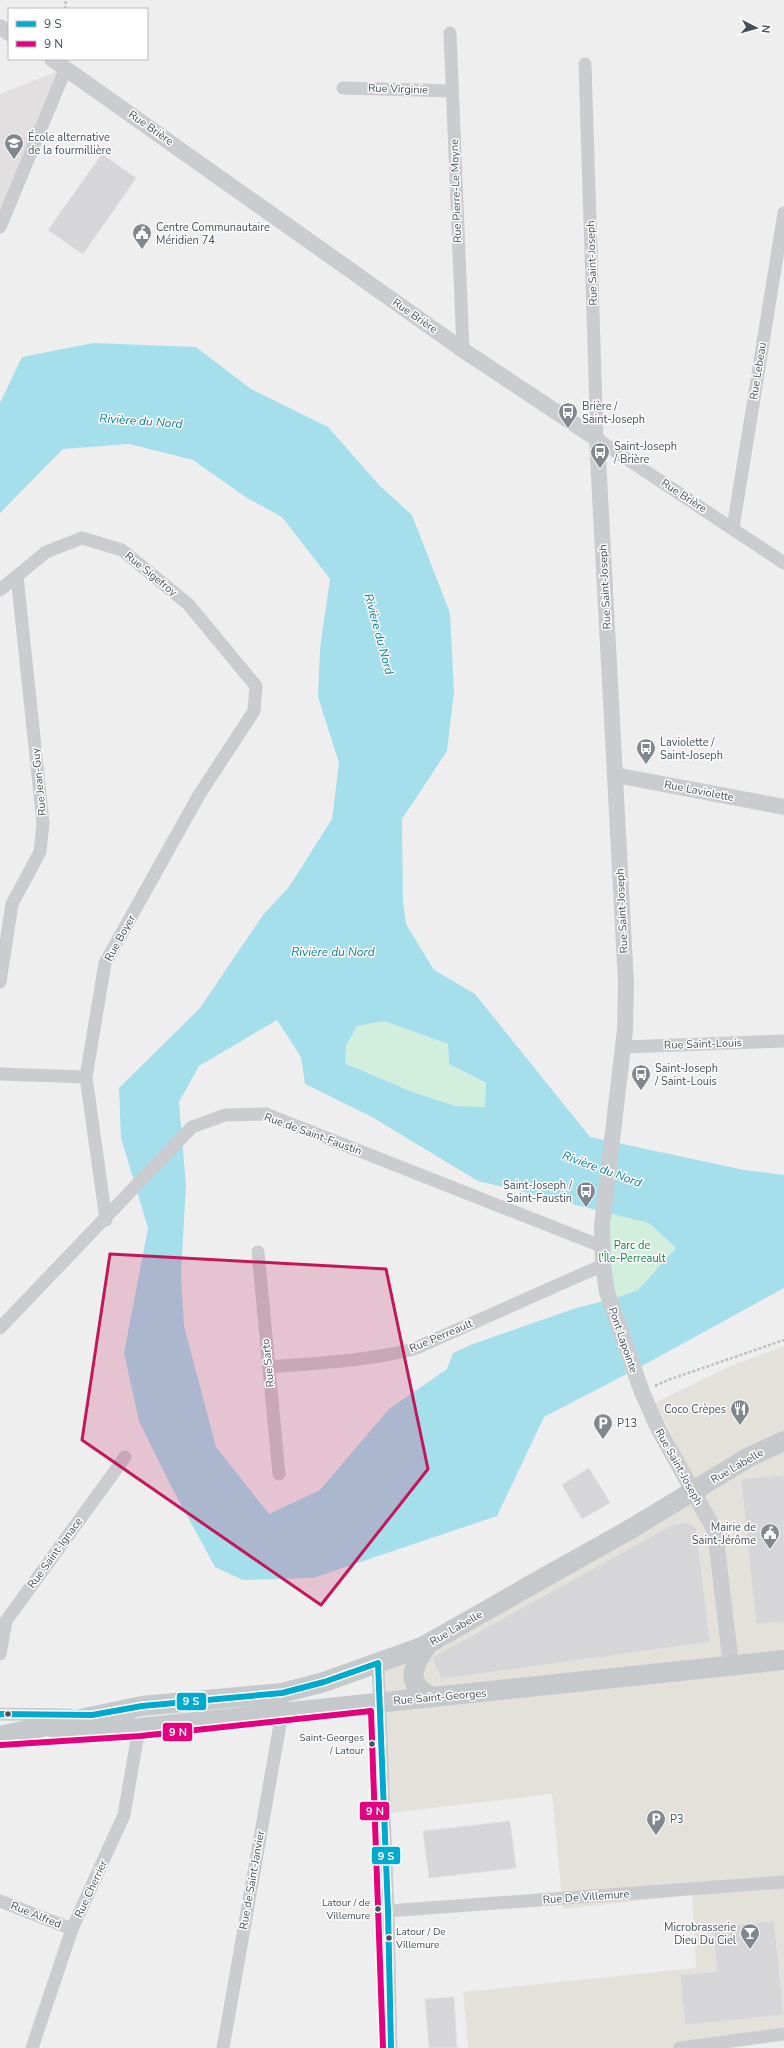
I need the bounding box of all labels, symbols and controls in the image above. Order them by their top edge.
legend [8,8,148,60]
north arrow [736,8,776,48]
text: 9 S [44,16,62,32]
text: N [758,24,773,34]
text: 9 N [44,36,63,52]
street label: Rue Virginie [368,80,428,98]
street label: Rue Brière [126,107,177,149]
place label: École alternative de la fourmillière [28,129,111,158]
school or university icon: École alternative de la fourmillière [3,132,25,160]
street label: Rue Pierre-Le Moyne [447,139,465,243]
place label: Centre Communautaire Méridien 74 [156,220,270,248]
street label: Rue Saint-Joseph [583,220,601,306]
public building icon: Centre Communautaire Méridien 74 [131,222,153,250]
street label: Rue Brière [390,295,441,337]
street label: Rue Lebeau [746,341,770,401]
place label: Brière / Saint-Joseph [582,399,645,427]
bus stop icon: Brière / Saint-Joseph [557,401,579,429]
water label: Rivière du Nord [99,410,183,432]
place label: Saint-Joseph / Brière [613,439,677,467]
bus stop icon: Saint-Joseph / Brière [589,441,611,469]
street label: Rue Brière [658,476,710,516]
street label: Rue Saint-Joseph [595,544,615,630]
street label: Rue Sigefroy [122,548,180,600]
water label: Rivière du Nord [360,592,398,676]
place label: Laviolette / Saint-Joseph [660,735,723,763]
bus stop icon: Laviolette / Saint-Joseph [635,737,657,765]
street label: Rue Jean-Guy [28,747,50,817]
street label: Rue Laviolette [663,777,735,805]
street label: Rue Saint-Joseph [612,868,632,954]
street label: Rue Boyer [101,912,139,964]
water label: Rivière du Nord [291,944,375,960]
street label: Rue Saint-Louis [664,1035,742,1053]
place label: Saint-Joseph / Saint-Louis [654,1061,718,1089]
bus stop icon: Saint-Joseph / Saint-Louis [630,1063,652,1091]
street label: Rue de Saint-Faustin [262,1109,364,1159]
water label: Rivière du Nord [560,1147,644,1191]
place label: Saint-Joseph / Saint-Faustin [503,1178,573,1206]
bus stop icon: Saint-Joseph / Saint-Faustin [575,1180,597,1208]
park label: Parc de l'Île-Perreault [598,1238,666,1266]
street label: Pont Lapointe [605,1305,641,1375]
street label: Rue Perreault [407,1316,475,1356]
street label: Rue Sarto [258,1338,278,1388]
restaurant icon: Coco Crèpes [729,1398,751,1426]
place label: Coco Crèpes [664,1402,726,1417]
parking icon: P13 [592,1412,614,1440]
place label: P13 [617,1416,637,1431]
street label: Rue Saint-Joseph [652,1426,706,1508]
street label: Rue Labelle [708,1445,766,1487]
street label: Rue Saint-Ignace [24,1514,86,1591]
place label: Mairie de Saint-Jérôme [692,1520,756,1548]
public building icon: Mairie de Saint-Jérôme [759,1522,781,1550]
street label: Rue Labelle [427,1607,485,1649]
street label: Rue Saint-Georges [393,1685,487,1709]
line badge: 9 S [176,1692,207,1711]
text: 9 S [183,1694,199,1709]
unlabelled marker [3,1709,13,1719]
line badge: 9 N [162,1722,193,1742]
text: 9 N [169,1725,187,1740]
place label: Saint-Georges / Latour [299,1731,364,1758]
marker: Saint-Georges / Latour [367,1739,377,1749]
line badge: 9 N [359,1801,390,1821]
text: 9 N [366,1804,384,1819]
parking icon: P3 [645,1808,667,1836]
place label: P3 [670,1812,684,1827]
street label: Rue de Saint-Janvier [236,1829,268,1931]
line badge: 9 S [371,1846,401,1865]
text: 9 S [378,1849,394,1864]
street label: Rue Cherrier [71,1858,111,1920]
street label: Rue De Villemure [542,1886,630,1908]
place label: Latour / de Villemure [322,1896,370,1923]
street label: Rue Alfred [9,1898,63,1932]
marker: Latour / de Villemure [373,1904,383,1914]
place label: Microbrasserie Dieu Du Ciel [664,1920,737,1948]
bar icon: Microbrasserie Dieu Du Ciel [739,1922,761,1950]
place label: Latour / De Villemure [395,1925,446,1952]
marker: Latour / De Villemure [384,1933,394,1943]

